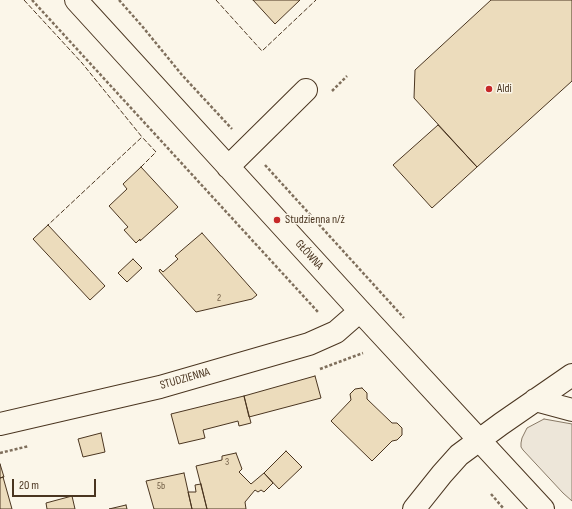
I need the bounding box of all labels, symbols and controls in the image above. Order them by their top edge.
place label: Aldi [497,82,512,96]
marker: Aldi [484,84,494,94]
place label: Studzienna n/ż [285,213,345,227]
marker: Studzienna n/ż [272,215,282,225]
street label: GŁÓWNA [292,237,326,273]
house number: 2 [217,292,221,304]
street label: STUDZIENNA [158,365,212,393]
house number: 3 [225,456,229,468]
scale bar [14,471,98,497]
text: 20 m [19,478,39,493]
house number: 5b [157,480,165,492]

